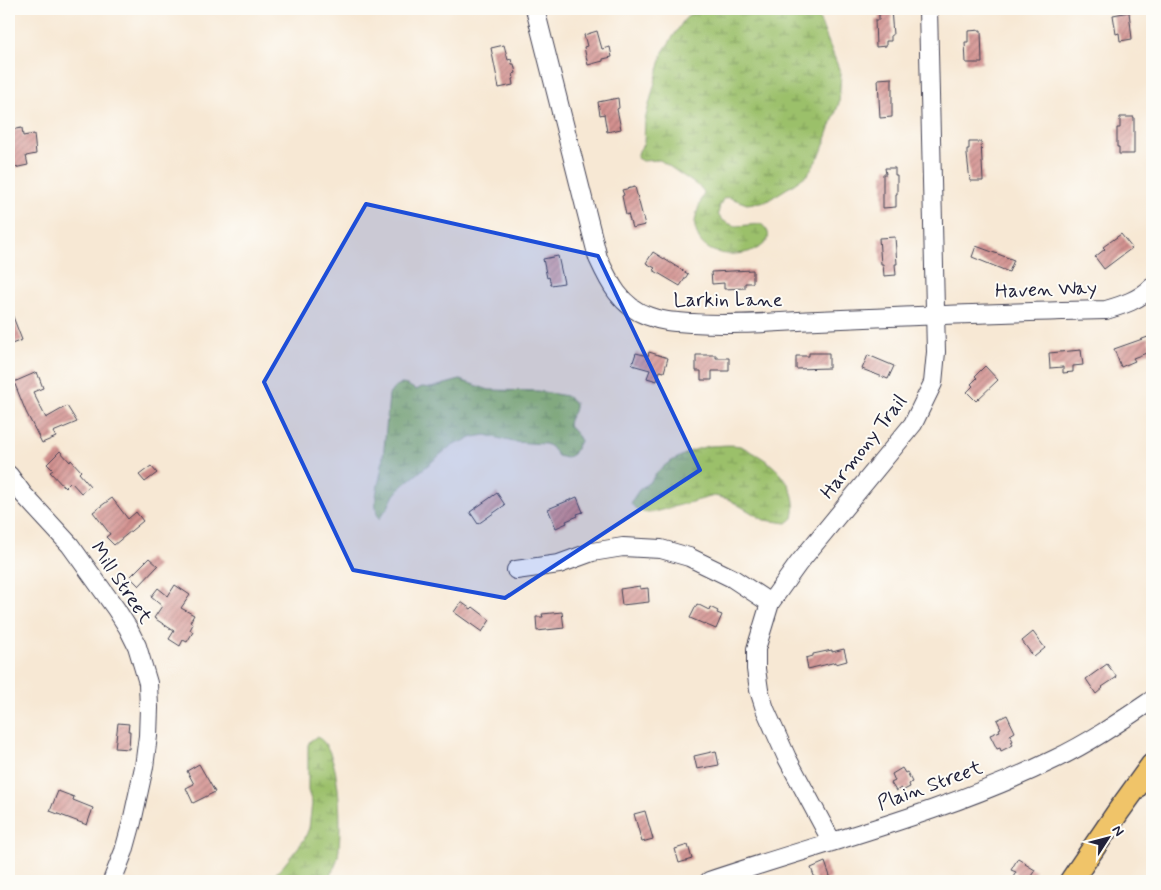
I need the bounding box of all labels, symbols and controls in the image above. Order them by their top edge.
street label: Haven Way [995,275,1097,305]
street label: Larkin Lane [673,287,783,314]
street label: Harmony Trail [815,389,913,505]
street label: Mill Street [84,537,158,630]
street label: Plain Street [874,754,987,818]
north arrow [1084,812,1134,862]
text: N [1108,822,1128,840]

